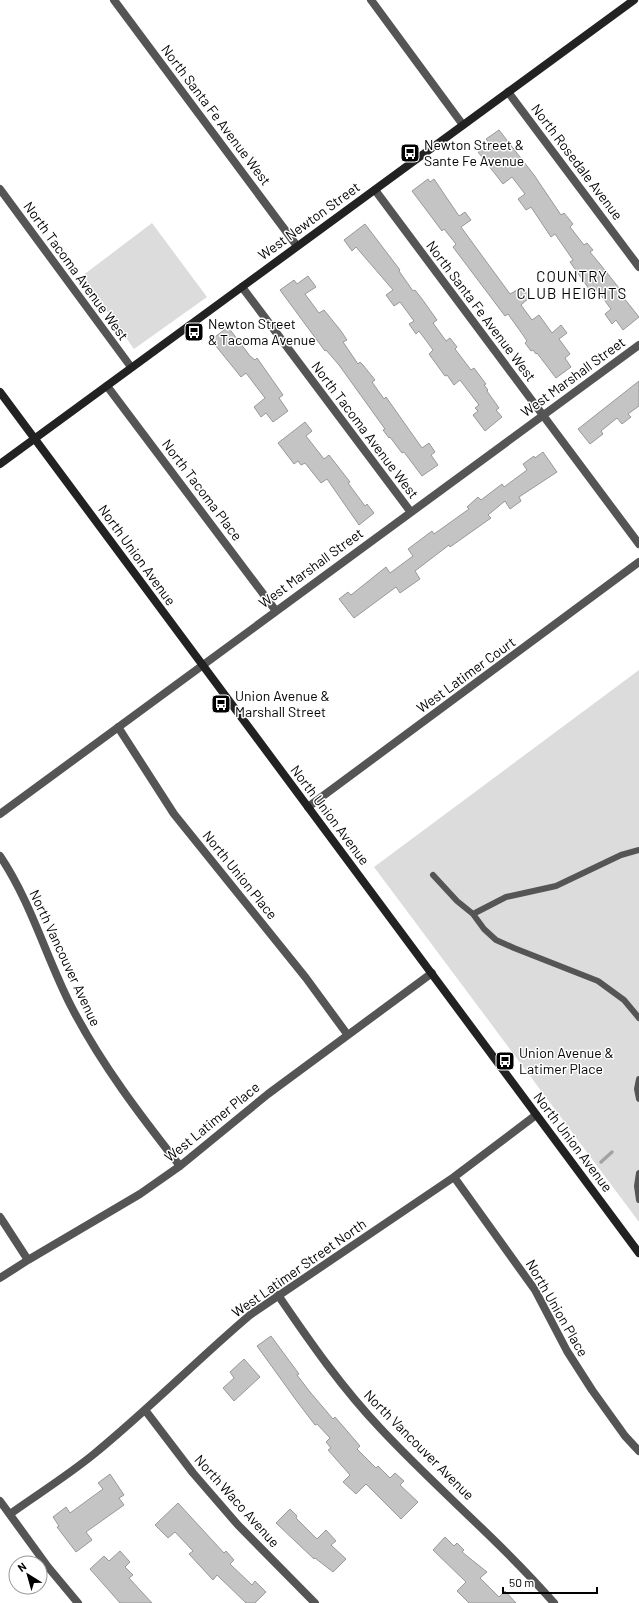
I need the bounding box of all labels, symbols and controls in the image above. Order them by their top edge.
street label: North Santa Fe Avenue West [158,41,275,188]
street label: North Rosedale Avenue [528,100,627,223]
place label: Newton Street & Sante Fe Avenue [424,136,524,169]
bus stop icon: Newton Street & Sante Fe Avenue [399,142,421,164]
street label: West Newton Street [255,178,363,263]
street label: North Tacoma Avenue West [20,198,132,343]
street label: North Santa Fe Avenue West [423,237,540,384]
district label: COUNTRY CLUB HEIGHTS [517,267,627,302]
place label: Newton Street & Tacoma Avenue [208,315,316,348]
bus stop icon: Newton Street & Tacoma Avenue [183,321,205,343]
street label: West Marshall Street [517,333,628,420]
street label: North Tacoma Avenue West [308,358,422,502]
street label: North Tacoma Place [159,436,246,544]
street label: North Union Avenue [95,501,180,608]
street label: West Marshall Street [255,524,366,611]
street label: West Latimer Court [413,633,518,716]
place label: Union Avenue & Marshall Street [235,687,330,720]
bus stop icon: Union Avenue & Marshall Street [210,693,232,715]
street label: North Union Avenue [287,761,373,868]
street label: North Union Place [199,827,281,923]
street label: North Vancouver Avenue [26,887,105,1029]
place label: Union Avenue & Latimer Place [519,1044,614,1077]
bus stop icon: Union Avenue & Latimer Place [494,1050,516,1072]
street label: West Latimer Place [161,1078,263,1165]
street label: North Union Avenue [530,1088,616,1195]
street label: West Latimer Street North [228,1215,369,1320]
street label: North Union Place [523,1256,592,1359]
street label: North Vancouver Avenue [361,1386,478,1503]
street label: North Waco Avenue [191,1451,283,1550]
north arrow [8,1555,48,1595]
text: N [15,1559,29,1574]
scale bar [503,1569,597,1595]
text: 50 m [509,1575,534,1589]

